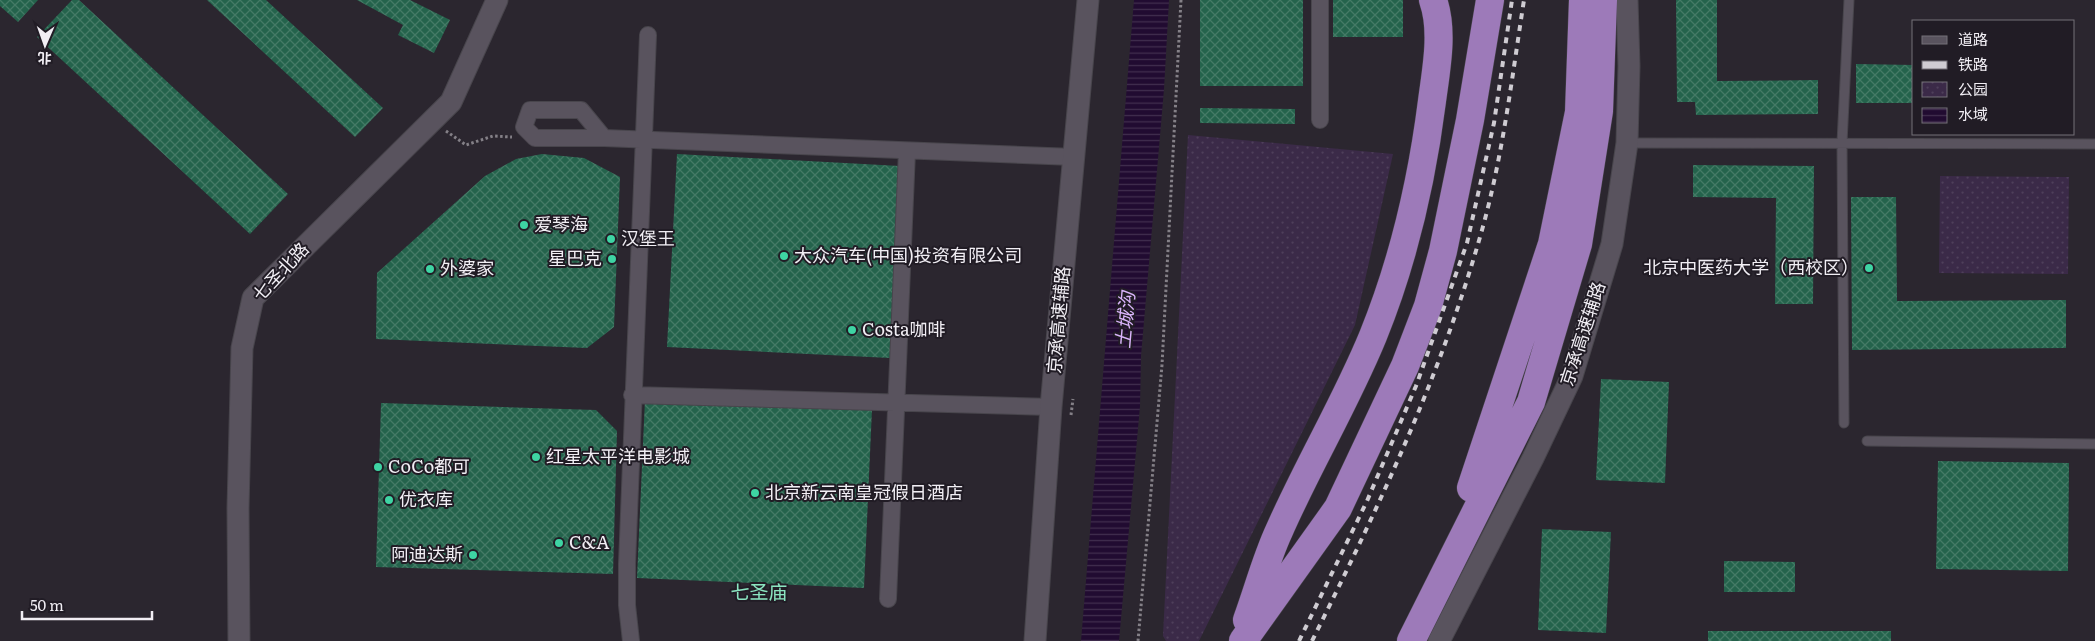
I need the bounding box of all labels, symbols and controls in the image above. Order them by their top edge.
north arrow [20,20,70,70]
legend [1912,20,2075,135]
text: 道路 [1958,27,1988,50]
text: 北 [37,49,52,69]
text: 铁路 [1958,52,1988,75]
text: 公园 [1958,77,1988,100]
text: 水域 [1958,102,1988,125]
place label: 爱琴海 [534,210,588,237]
marker: 爱琴海 [518,219,530,231]
place label: 汉堡王 [621,224,675,251]
marker: 汉堡王 [605,233,617,245]
street label: 七圣北路 [245,235,314,307]
place label: 大众汽车(中国)投资有限公司 [794,241,1022,268]
place label: 星巴克 [548,244,602,271]
marker: 大众汽车(中国)投资有限公司 [778,250,790,262]
marker: 星巴克 [606,253,618,265]
place label: 北京中医药大学（西校区） [1643,253,1859,280]
place label: 外婆家 [440,254,494,281]
marker: 北京中医药大学（西校区） [1863,262,1875,274]
marker: 外婆家 [424,263,436,275]
street label: 京承高速辅路 [1039,265,1076,375]
street label: 京承高速辅路 [1552,278,1611,389]
water label: 土城沟 [1108,288,1141,350]
place label: Costa咖啡 [862,315,946,342]
marker: Costa咖啡 [846,324,858,336]
place label: 红星太平洋电影城 [546,442,690,469]
marker: 红星太平洋电影城 [530,451,542,463]
place label: CoCo都可 [388,452,470,479]
marker: CoCo都可 [372,461,384,473]
place label: 北京新云南皇冠假日酒店 [765,478,963,505]
place label: 优衣库 [399,485,453,512]
marker: 北京新云南皇冠假日酒店 [749,487,761,499]
marker: 优衣库 [383,494,395,506]
place label: C&A [569,528,609,555]
marker: C&A [553,537,565,549]
place label: 阿迪达斯 [391,540,463,567]
marker: 阿迪达斯 [467,549,479,561]
district label: 七圣庙 [730,577,788,605]
scale bar [22,588,152,620]
text: 50 m [30,593,64,616]

